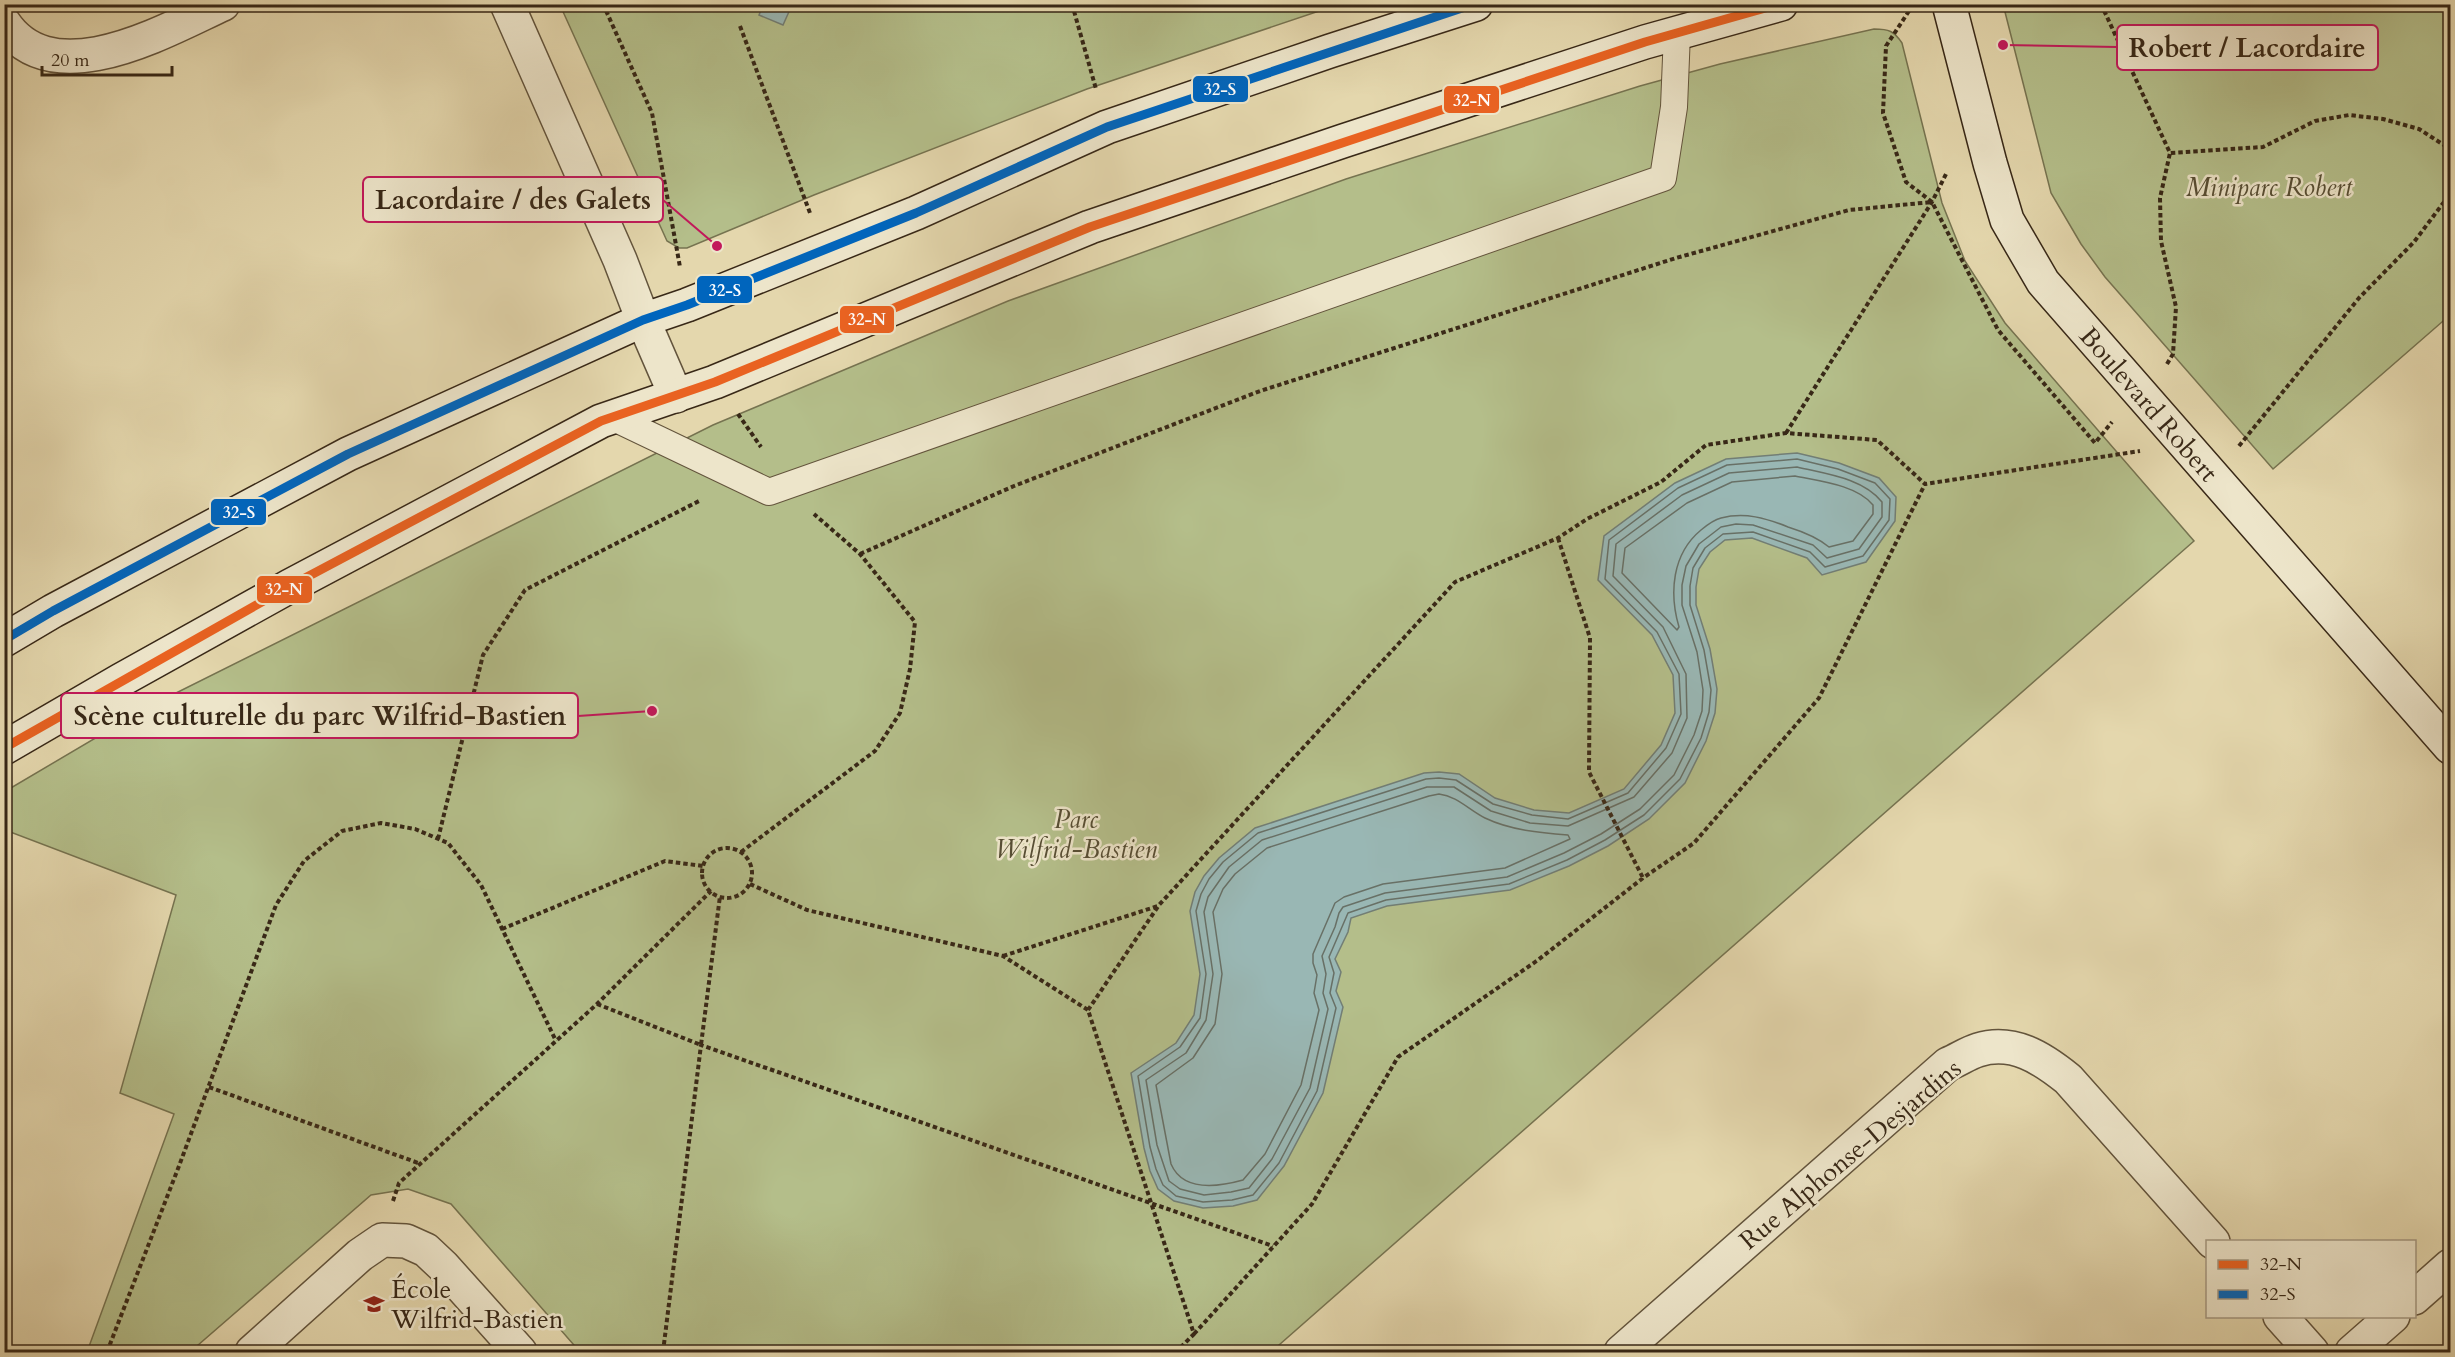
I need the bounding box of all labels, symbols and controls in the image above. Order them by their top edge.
callout: Robert / Lacordaire [2117,25,2378,70]
text: Robert / Lacordaire [2128,30,2366,67]
scale bar [42,39,172,77]
text: 20 m [51,48,90,73]
line badge: 32-S [1192,75,1249,103]
text: 32-S [1204,79,1236,101]
line badge: 32-N [1443,85,1500,114]
text: 32-N [1453,90,1491,112]
park label: Miniparc Robert [2186,170,2353,205]
callout: Lacordaire / des Galets [363,177,663,222]
text: Lacordaire / des Galets [375,182,651,219]
line badge: 32-S [696,275,753,304]
text: 32-S [709,280,741,302]
line badge: 32-N [839,305,895,334]
text: 32-N [848,309,886,331]
street label: Boulevard Robert [2072,319,2226,489]
line badge: 32-S [210,498,267,526]
text: 32-S [223,502,255,524]
line badge: 32-N [256,575,313,604]
text: 32-N [265,579,303,601]
callout: Scène culturelle du parc Wilfrid-Bastien [61,693,578,738]
text: Scène culturelle du parc Wilfrid-Bastien [74,698,567,735]
park label: Parc Wilfrid-Bastien [995,802,1157,867]
street label: Rue Alphonse-Desjardins [1732,1051,1969,1258]
legend [2206,1240,2416,1318]
text: 32-N [2260,1252,2302,1277]
place label: École Wilfrid-Bastien [390,1272,564,1337]
text: 32-S [2260,1282,2295,1307]
school or university icon: École Wilfrid-Bastien [362,1292,386,1316]

